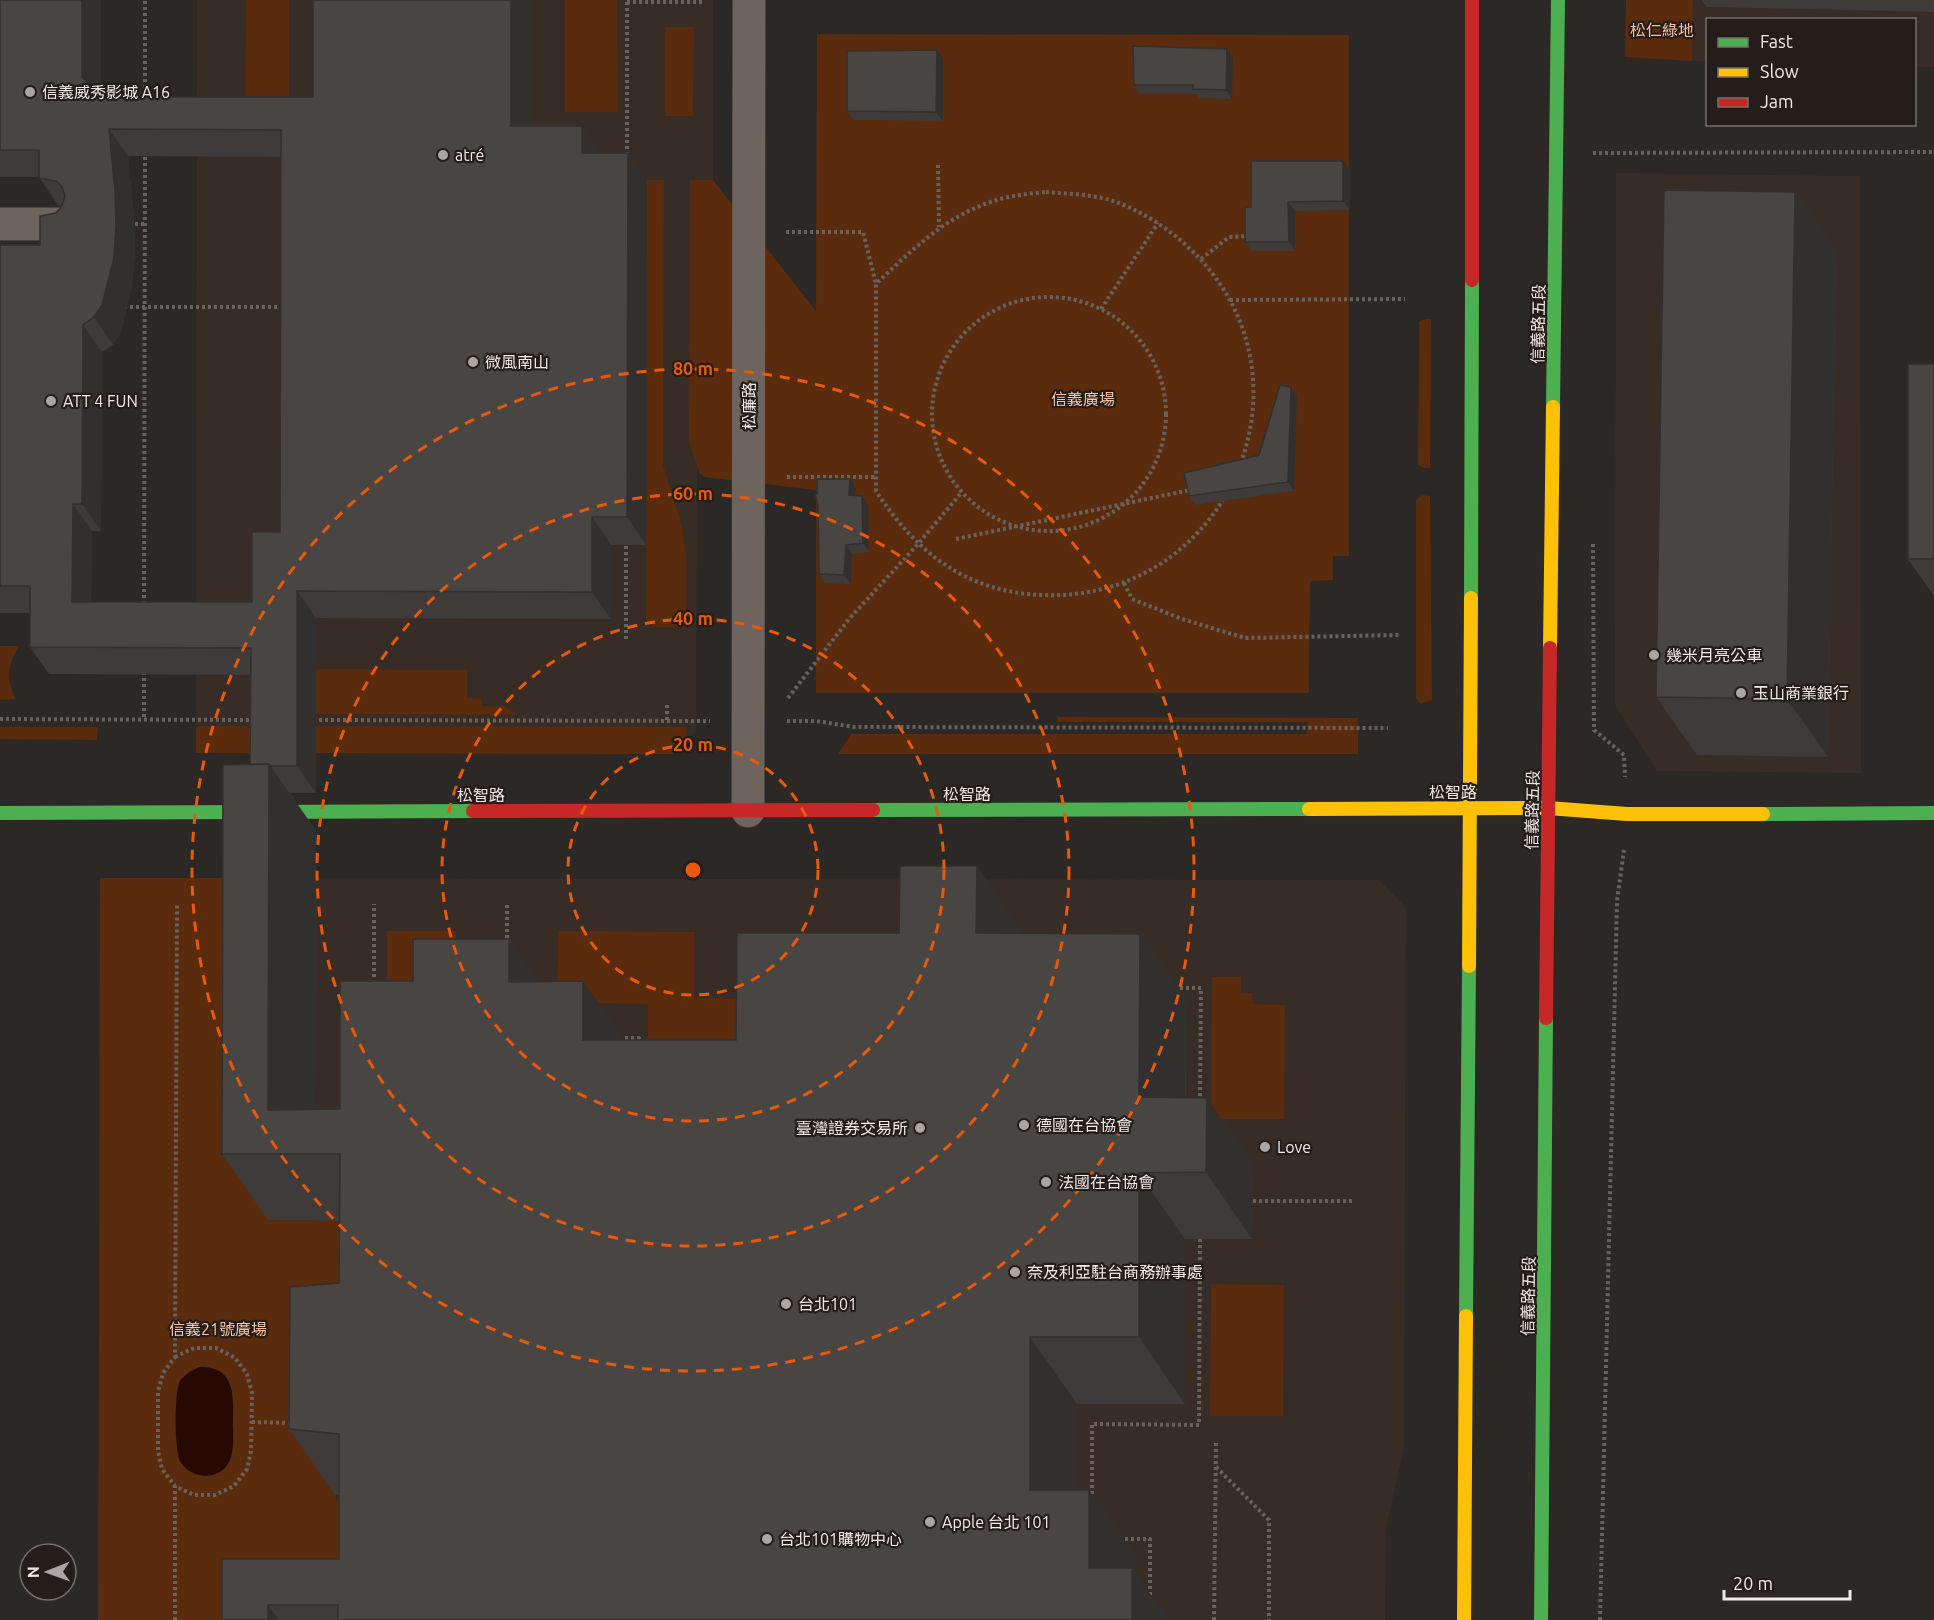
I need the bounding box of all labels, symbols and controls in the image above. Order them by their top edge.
legend [1706,18,1916,126]
park label: 松仁綠地 [1630,21,1694,39]
text: Fast [1760,31,1793,51]
text: Slow [1760,61,1799,81]
place label: 信義威秀影城 A16 [42,83,170,101]
marker: 信義威秀影城 A16 [23,85,37,99]
text: Jam [1760,91,1794,111]
place label: atré [455,146,484,164]
marker: atré [436,148,450,162]
street label: 信義路五段 [1528,284,1548,364]
place label: 微風南山 [485,353,549,371]
marker: 微風南山 [466,355,480,369]
text: 80 m [673,358,713,378]
street label: 松廉路 [740,382,758,430]
park label: 信義廣場 [1051,390,1115,408]
place label: ATT 4 FUN [63,392,138,410]
marker: ATT 4 FUN [44,394,58,408]
text: 60 m [673,483,713,503]
text: 40 m [673,608,713,628]
place label: 幾米月亮公車 [1666,646,1762,664]
marker: 幾米月亮公車 [1647,648,1661,662]
place label: 玉山商業銀行 [1753,684,1849,702]
marker: 玉山商業銀行 [1734,686,1748,700]
text: 20 m [673,734,713,754]
street label: 信義路五段 [1522,770,1542,850]
street label: 松智路 [1429,783,1477,801]
street label: 松智路 [943,785,991,803]
street label: 松智路 [457,786,505,804]
centre of rings [683,860,703,880]
place label: 德國在台協會 [1036,1116,1132,1134]
marker: 德國在台協會 [1017,1118,1031,1132]
place label: 臺灣證券交易所 [796,1119,908,1137]
marker: 臺灣證券交易所 [913,1121,927,1135]
place label: Love [1277,1138,1311,1156]
marker: Love [1258,1140,1272,1154]
place label: 法國在台協會 [1058,1173,1154,1191]
marker: 法國在台協會 [1039,1175,1053,1189]
street label: 信義路五段 [1518,1256,1538,1336]
place label: 奈及利亞駐台商務辦事處 [1027,1263,1203,1281]
marker: 奈及利亞駐台商務辦事處 [1008,1265,1022,1279]
place label: 台北101 [798,1295,857,1313]
marker: 台北101 [779,1297,793,1311]
park label: 信義21號廣場 [169,1320,267,1338]
place label: Apple 台北 101 [942,1513,1051,1531]
marker: Apple 台北 101 [923,1515,937,1529]
place label: 台北101購物中心 [779,1530,902,1548]
marker: 台北101購物中心 [760,1532,774,1546]
north arrow [18,1542,78,1602]
scale bar [1724,1563,1850,1601]
text: N [24,1566,42,1578]
text: 20 m [1733,1573,1773,1593]

